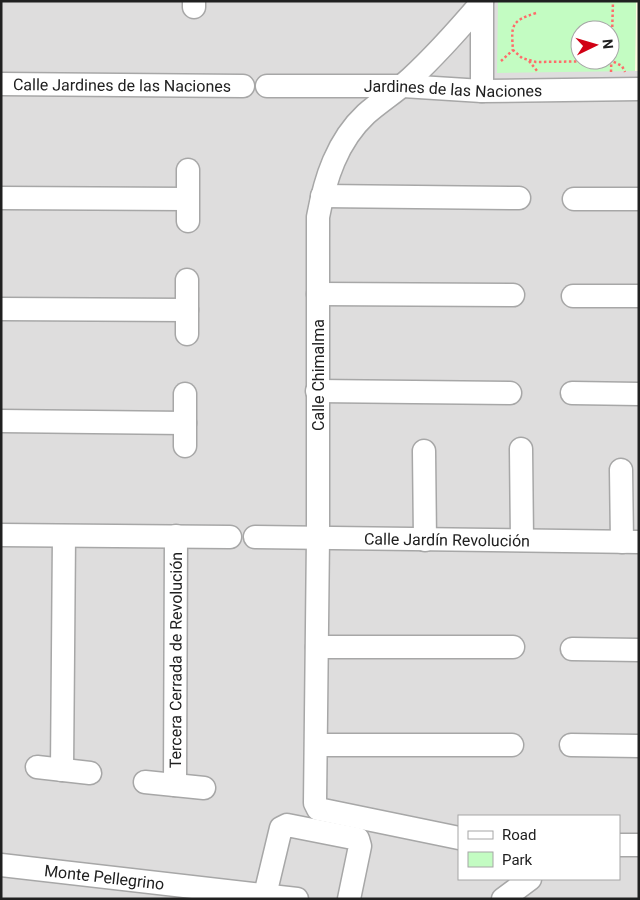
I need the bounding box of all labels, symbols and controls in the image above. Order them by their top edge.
north arrow [570,20,620,70]
text: N [600,38,616,49]
street label: Calle Jardines de las Naciones [13,75,231,96]
street label: Jardines de las Naciones [364,77,542,101]
street label: Calle Chimalma [309,319,328,431]
street label: Calle Jardín Revolución [364,529,530,551]
street label: Tercera Cerrada de Revolución [166,552,186,768]
legend [458,815,620,880]
text: Road [502,826,536,844]
text: Park [502,851,533,869]
street label: Monte Pellegrino [43,861,165,894]

